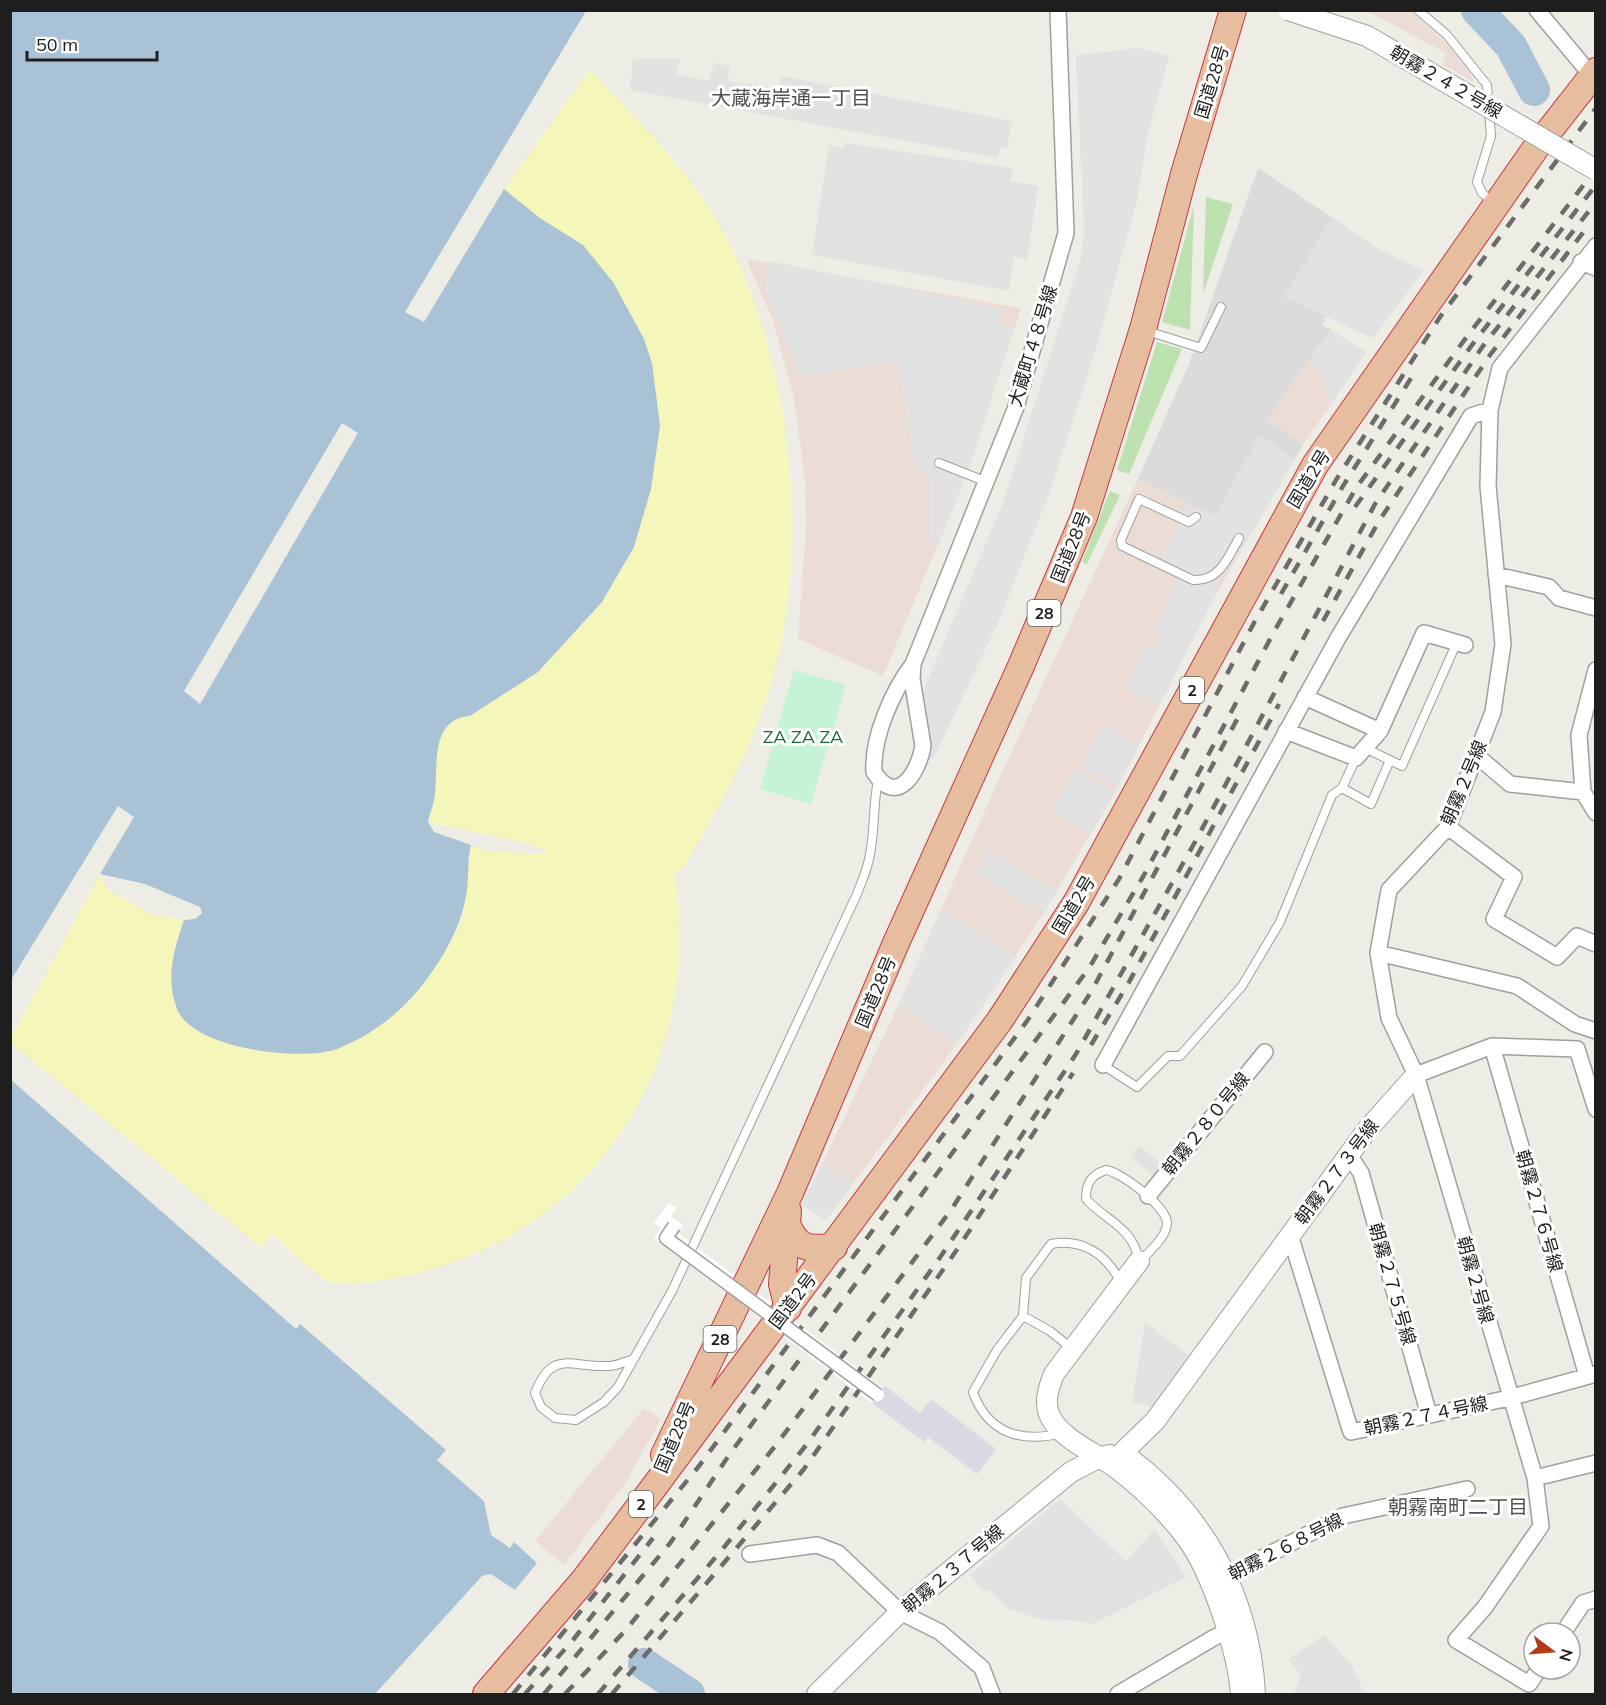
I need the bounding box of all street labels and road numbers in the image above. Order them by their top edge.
street label: 朝霧２４２号線 [1386,40,1507,123]
street label: 国道28号 [1189,42,1234,121]
street label: 大蔵町４８号線 [1003,282,1062,409]
street label: 国道2号 [1282,445,1335,512]
street label: 国道28号 [1046,507,1095,586]
road number: 28 [1028,600,1060,626]
road number: 2 [1180,677,1204,703]
street label: 朝霧２号線 [1435,737,1492,829]
street label: 国道2号 [1047,871,1100,938]
street label: 国道28号 [850,953,901,1031]
street label: 朝霧２８０号線 [1157,1067,1254,1180]
street label: 朝霧２７３号線 [1290,1114,1384,1229]
street label: 朝霧２７６号線 [1511,1147,1568,1275]
street label: 朝霧２７５号線 [1364,1220,1421,1348]
street label: 朝霧２号線 [1452,1233,1499,1326]
street label: 国道2号 [764,1268,821,1334]
road number: 28 [704,1326,736,1352]
street label: 朝霧２７４号線 [1362,1391,1490,1440]
street label: 国道28号 [649,1398,700,1476]
road number: 2 [629,1491,653,1517]
street label: 朝霧２６８号線 [1224,1508,1347,1585]
street label: 朝霧２３７号線 [897,1519,1008,1618]

